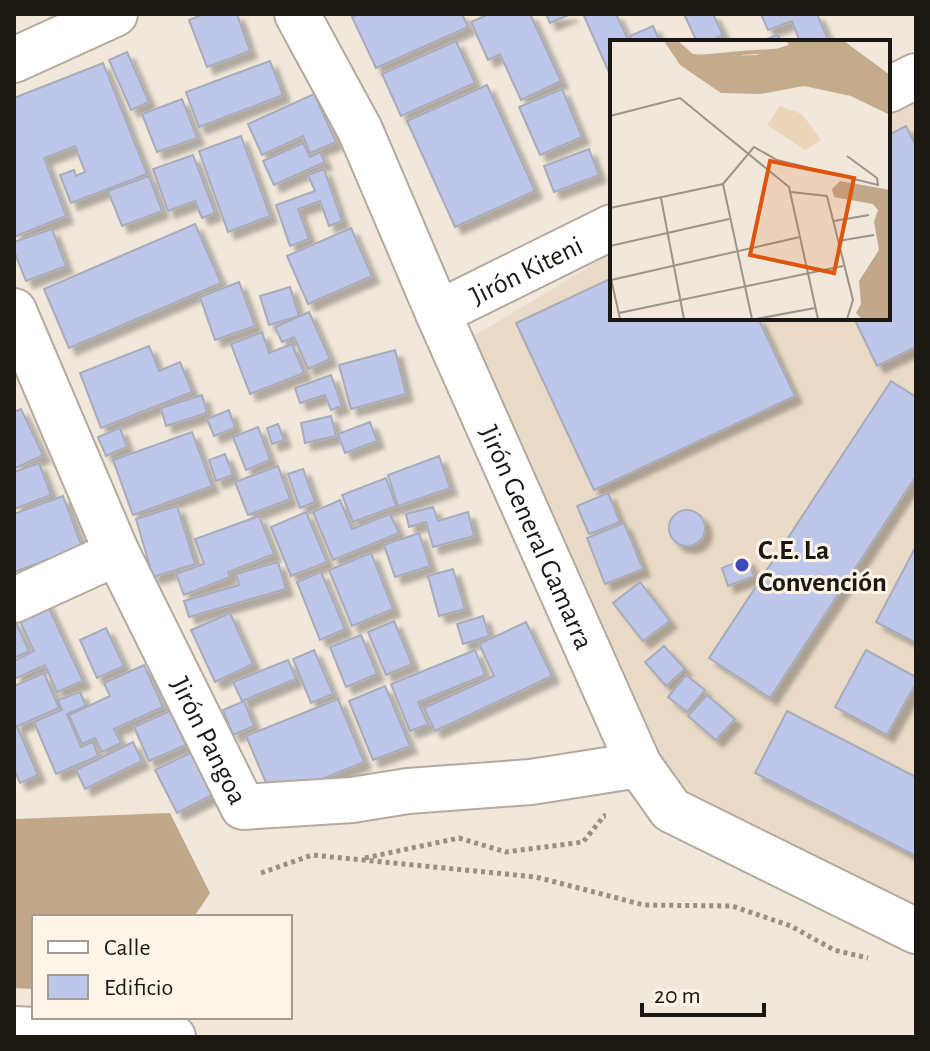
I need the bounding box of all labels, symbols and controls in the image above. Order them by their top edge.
inset map [610,40,890,320]
street label: Jirón Kiteni [466,232,588,311]
street label: Jirón General Gamarra [474,422,598,654]
place label: C.E. La Convención [758,537,887,597]
marker: C.E. La Convención [733,556,751,574]
street label: Jirón Pangoa [165,673,251,809]
legend [32,915,292,1019]
text: Calle [104,936,151,960]
scale bar [642,967,764,1017]
text: Edificio [104,976,173,1000]
text: 20 m [654,984,701,1008]

